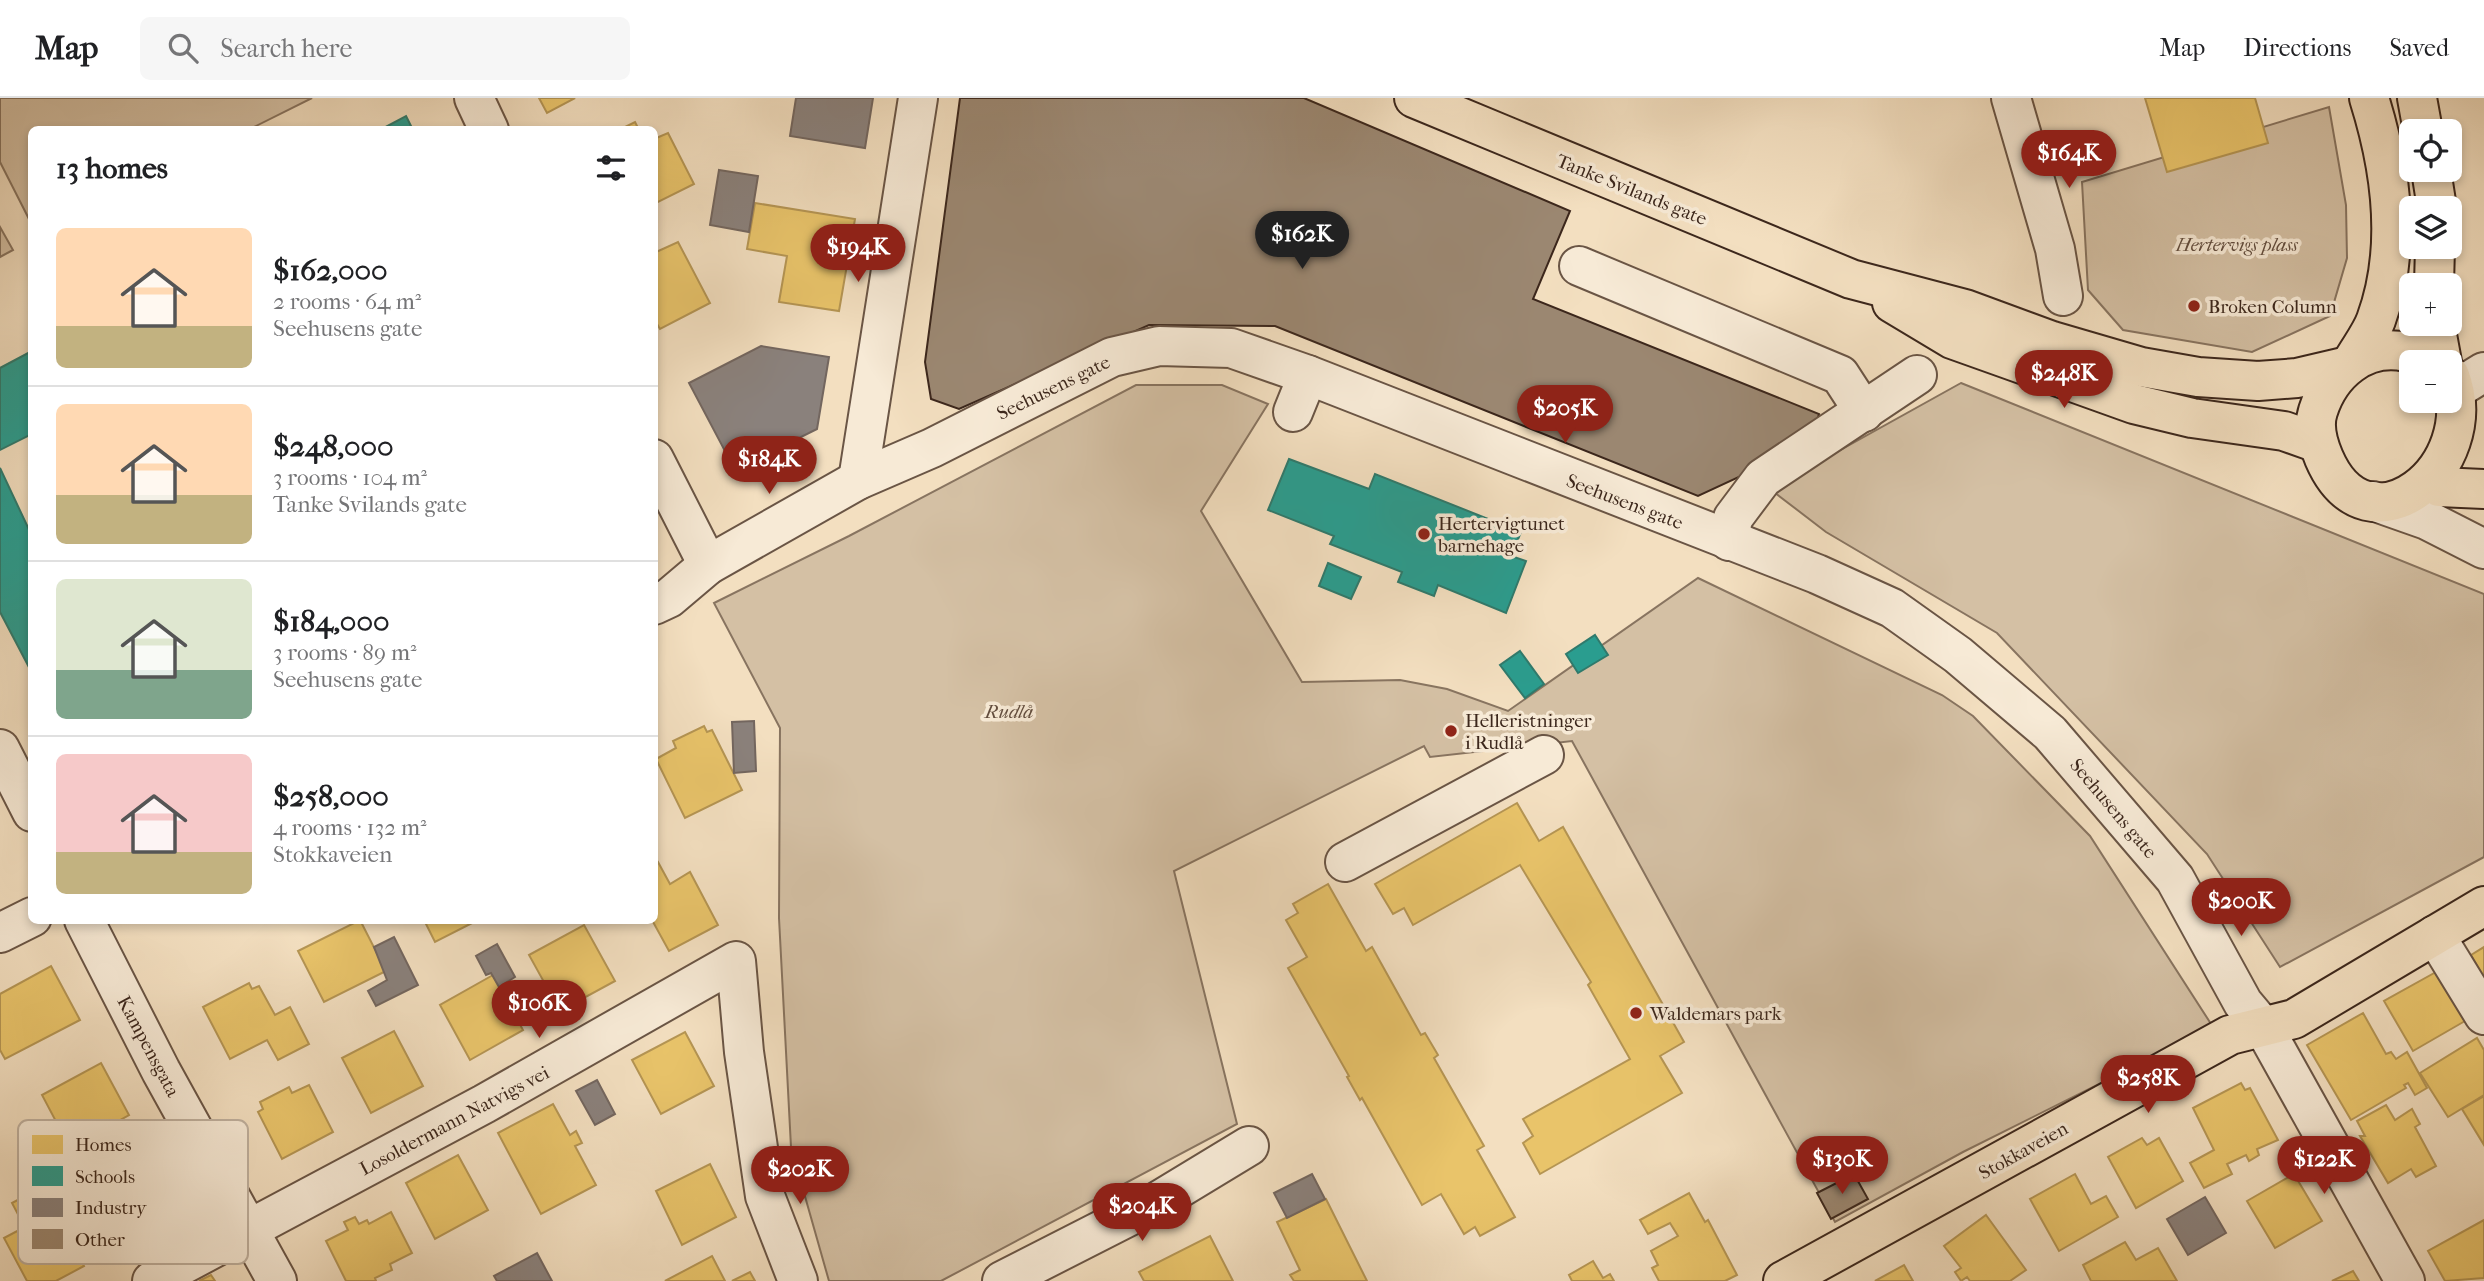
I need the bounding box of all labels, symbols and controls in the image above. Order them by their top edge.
search box [140,17,630,80]
text: Map [35,29,98,68]
icon: search [164,29,202,67]
text: Search here [220,33,352,64]
text: Map [2159,34,2205,62]
text: Directions [2243,34,2351,62]
text: Saved [2389,34,2449,62]
map controls [2399,119,2462,413]
button: locate [2399,119,2462,182]
pin: $164K [2020,130,2118,190]
text: $164K [2037,139,2101,166]
icon: filters [592,149,630,187]
street label: Tanke Svilands gate [1553,150,1710,230]
text: 13 homes [56,151,168,186]
button: layers [2399,196,2462,259]
pin: $162K [1253,212,1351,271]
text: $162K [1271,220,1333,247]
pin: $194K [809,225,907,284]
text: $194K [826,233,890,260]
park label: Hertervigs plass [2175,234,2299,256]
text: $162,000 [273,253,388,288]
icon: home [112,256,196,340]
button: + [2399,273,2462,336]
text: 2 rooms · 64 m² [273,288,421,315]
place label: Broken Column [2208,296,2337,318]
marker: Broken Column [2186,298,2202,314]
text: Seehusens gate [273,315,422,342]
pin: $248K [2015,350,2113,410]
button: − [2399,350,2462,413]
street label: Seehusens gate [993,351,1114,425]
text: $248K [2031,359,2097,386]
pin: $205K [1516,386,1614,445]
text: $205K [1533,394,1597,421]
text: $248,000 [273,429,394,464]
icon: home [112,432,196,516]
pin: $184K [720,436,818,496]
text: $184K [738,445,800,472]
text: 3 rooms · 104 m² [273,464,427,491]
street label: Seehusens gate [1563,470,1686,534]
text: Tanke Svilands gate [273,491,467,518]
place label: Hertervigtunet barnehage [1437,513,1565,557]
marker: Hertervigtunet barnehage [1416,526,1432,542]
text: $184,000 [273,604,390,639]
icon: home [112,607,196,691]
text: 3 rooms · 89 m² [273,639,417,666]
text: Seehusens gate [273,666,422,693]
park label: Rudlå [983,701,1033,723]
place label: Helleristninger i Rudlå [1465,710,1593,754]
marker: Helleristninger i Rudlå [1443,723,1459,739]
street label: Seehusens gate [2065,754,2161,863]
text: $258,000 [273,779,389,814]
icon: home [112,782,196,866]
text: 4 rooms · 132 m² [273,814,427,841]
text: Stokkaveien [273,841,392,868]
pin: $200K [2192,878,2290,938]
text: $200K [2208,887,2274,914]
pin: $106K [490,981,588,1040]
text: $106K [508,989,570,1016]
street label: Kampensgata [112,992,184,1101]
place label: Waldemars park [1649,1003,1782,1025]
marker: Waldemars park [1628,1005,1644,1021]
pin: $258K [2099,1056,2197,1115]
street label: Losoldermann Natvigs vei [356,1061,553,1180]
text: $258K [2117,1064,2179,1091]
street label: Stokkaveien [1975,1117,2072,1184]
legend [18,1120,248,1264]
text: Homes [75,1134,131,1156]
pin: $130K [1793,1136,1891,1196]
pin: $122K [2275,1136,2373,1196]
text: $130K [1812,1145,1872,1172]
text: $122K [2293,1145,2355,1172]
pin: $202K [751,1146,849,1206]
text: $202K [767,1155,833,1182]
text: Schools [75,1166,135,1188]
pin: $204K [1093,1184,1191,1243]
text: $204K [1108,1192,1176,1219]
text: Industry [75,1197,147,1219]
text: Other [75,1229,126,1251]

